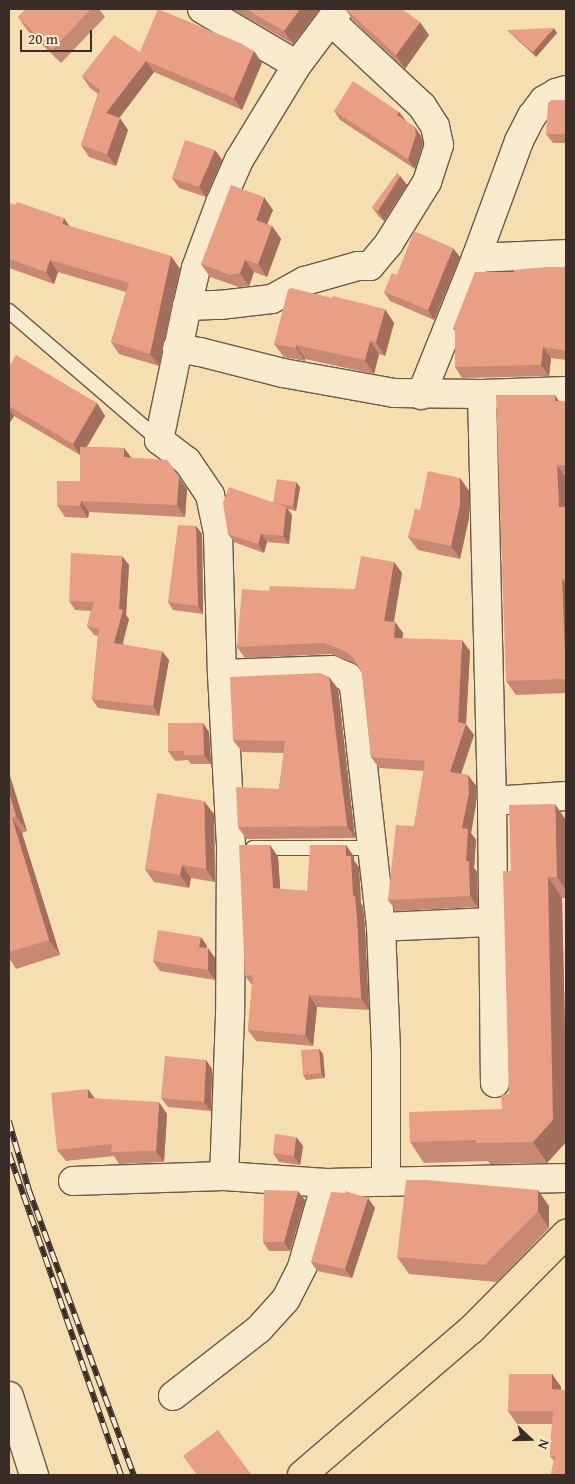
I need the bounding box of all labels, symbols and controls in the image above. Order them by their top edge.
scale bar [22,20,95,52]
text: 20 m [28,28,58,49]
north arrow [505,1414,555,1464]
text: N [533,1436,555,1452]

